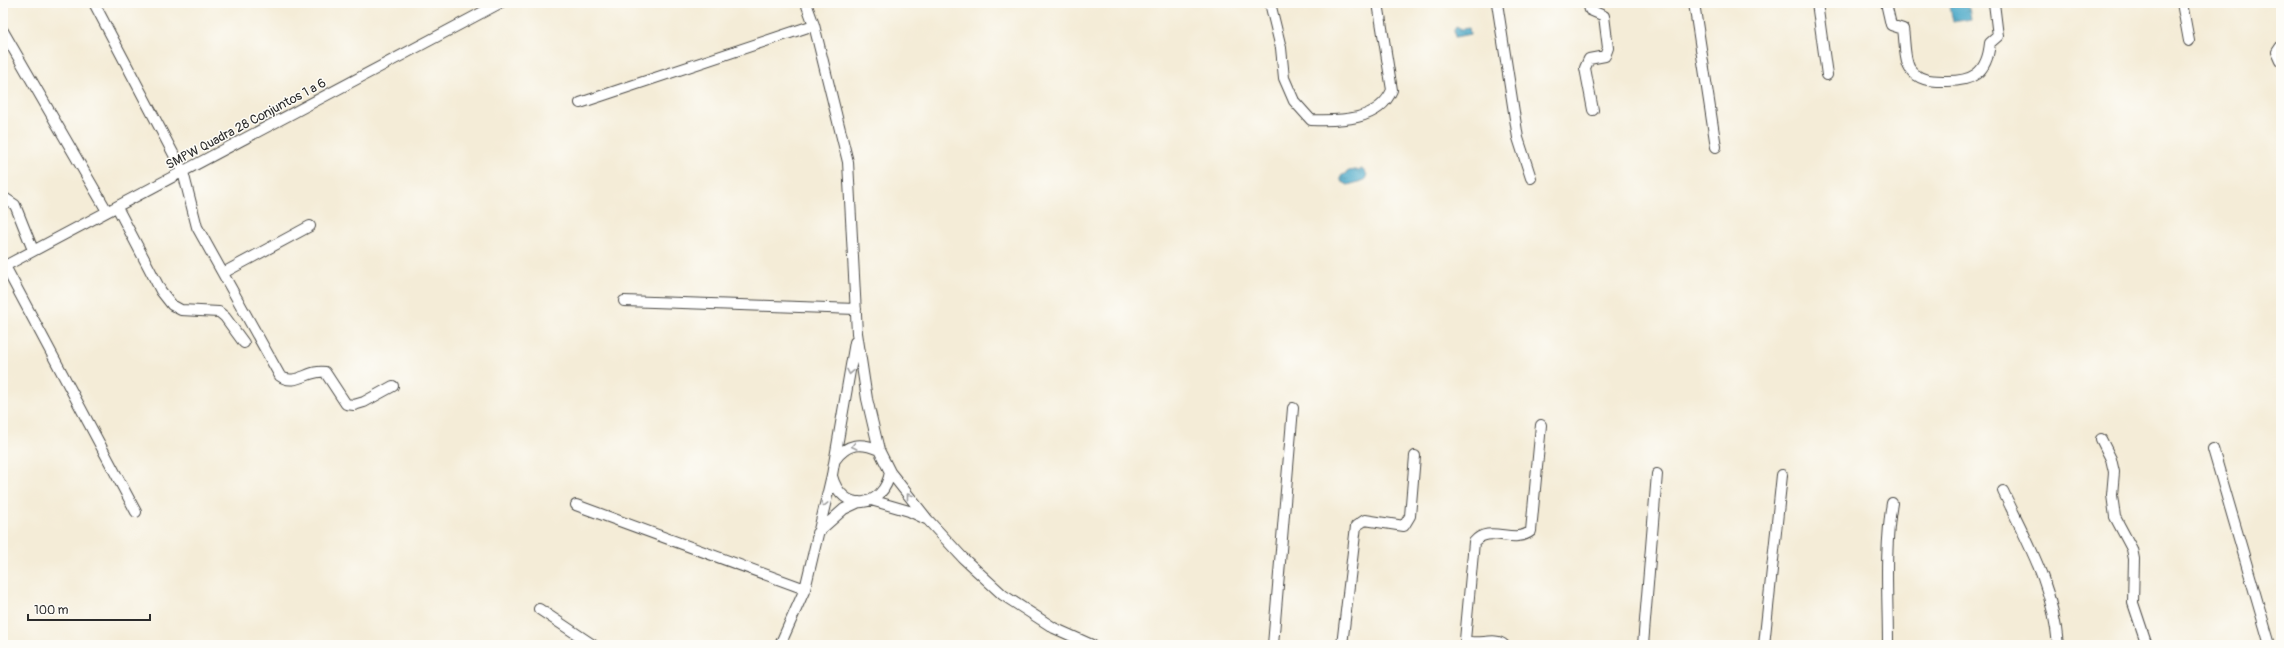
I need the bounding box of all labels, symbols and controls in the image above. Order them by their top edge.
street label: SMPW Quadra 28 Conjuntos 1 a 6 [163,75,329,173]
one-way arrow [846,368,855,375]
one-way arrow [850,441,857,450]
one-way arrow [907,493,914,500]
one-way arrow [820,500,829,507]
scale bar [28,596,150,622]
text: 100 m [34,603,69,618]

